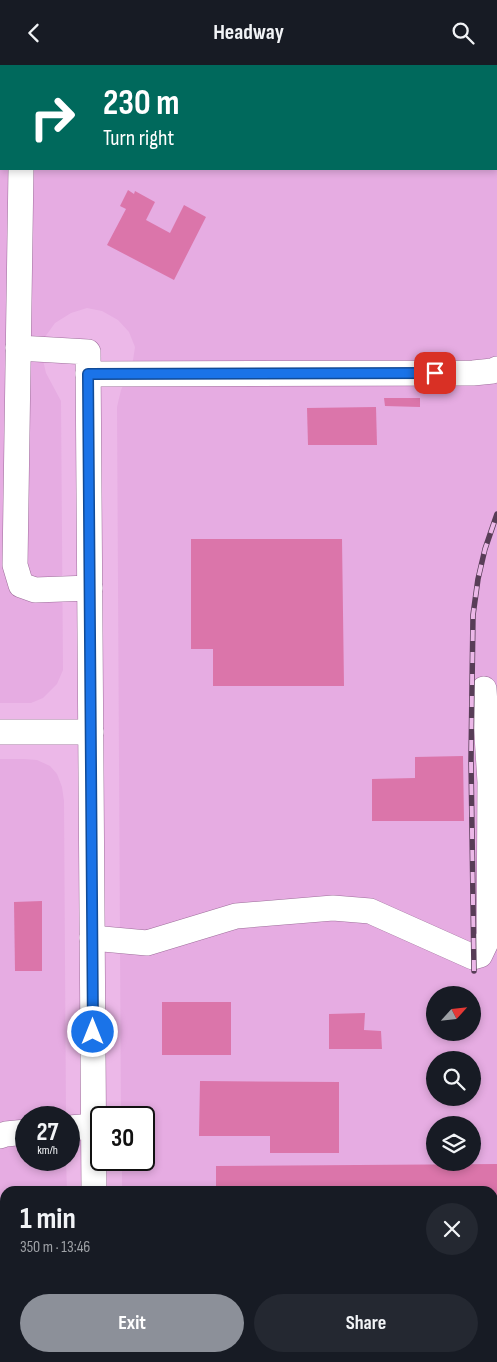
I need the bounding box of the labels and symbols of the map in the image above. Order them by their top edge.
pin [414,352,456,394]
north arrow [426,986,481,1041]
position arrow [66,1005,118,1057]
speed limit sign: 30 [90,1106,155,1171]

